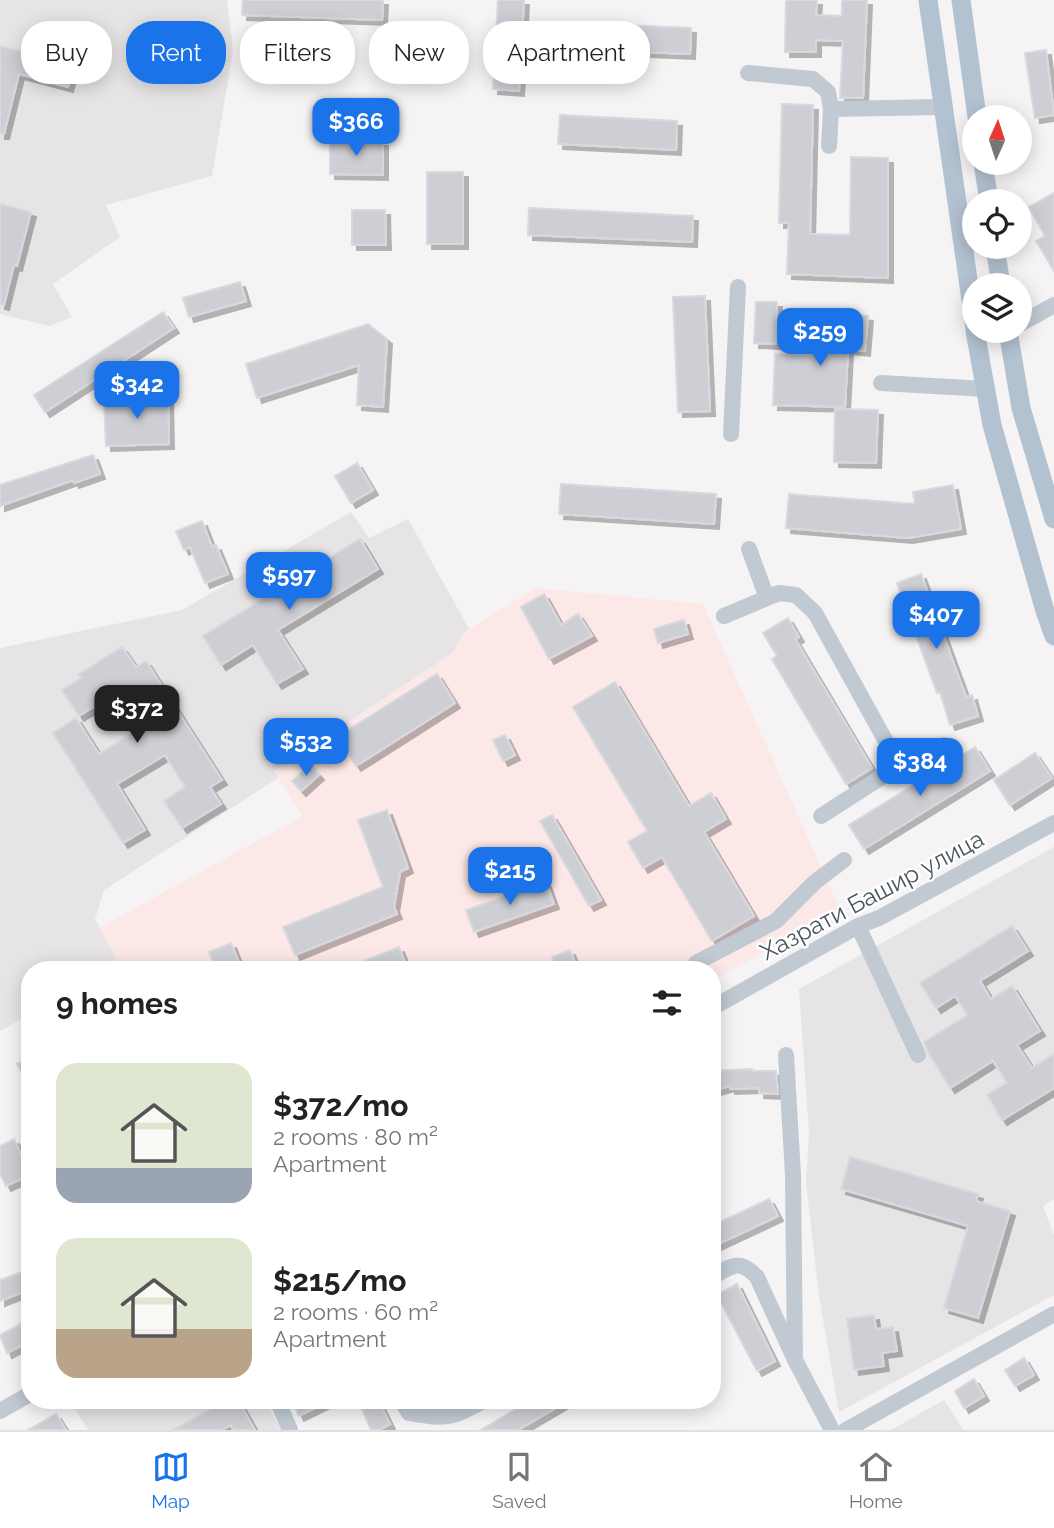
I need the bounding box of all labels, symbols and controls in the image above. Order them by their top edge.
chip: Buy [21,21,112,84]
chip: Rent [126,21,226,84]
chip: Filters [240,21,355,84]
chip: New [369,21,469,84]
chip: Apartment [483,21,650,84]
pin: $366 [315,99,397,158]
north arrow [962,105,1032,175]
map controls [962,105,1032,343]
text: $366 [328,107,384,134]
button: locate [962,189,1032,259]
button: layers [962,273,1032,343]
pin: $259 [779,308,861,368]
text: $259 [793,317,847,344]
pin: $342 [96,362,178,421]
text: $342 [110,370,164,397]
pin: $597 [248,552,330,612]
text: $597 [262,561,316,588]
pin: $407 [895,592,977,651]
text: $407 [909,600,963,627]
pin: $372 [96,686,178,745]
text: $372 [110,694,164,721]
pin: $532 [265,718,347,778]
text: $532 [279,727,333,754]
pin: $384 [879,738,961,798]
text: $384 [893,747,947,774]
street label: Хазрати Башир улица [755,824,989,966]
pin: $215 [469,848,551,907]
text: $215 [484,856,536,883]
icon: filters [648,984,686,1022]
text: 9 homes [56,986,178,1021]
text: $372/mo [273,1088,408,1123]
icon: home [112,1091,196,1175]
text: 2 rooms · 80 m² [273,1123,438,1150]
text: Apartment [273,1150,387,1177]
text: $215/mo [273,1263,406,1298]
icon: home [112,1266,196,1350]
text: 2 rooms · 60 m² [273,1298,438,1325]
text: Apartment [273,1325,387,1352]
tab: Map [151,1448,190,1512]
tab: Saved [492,1448,547,1512]
tab: Home [849,1448,903,1512]

